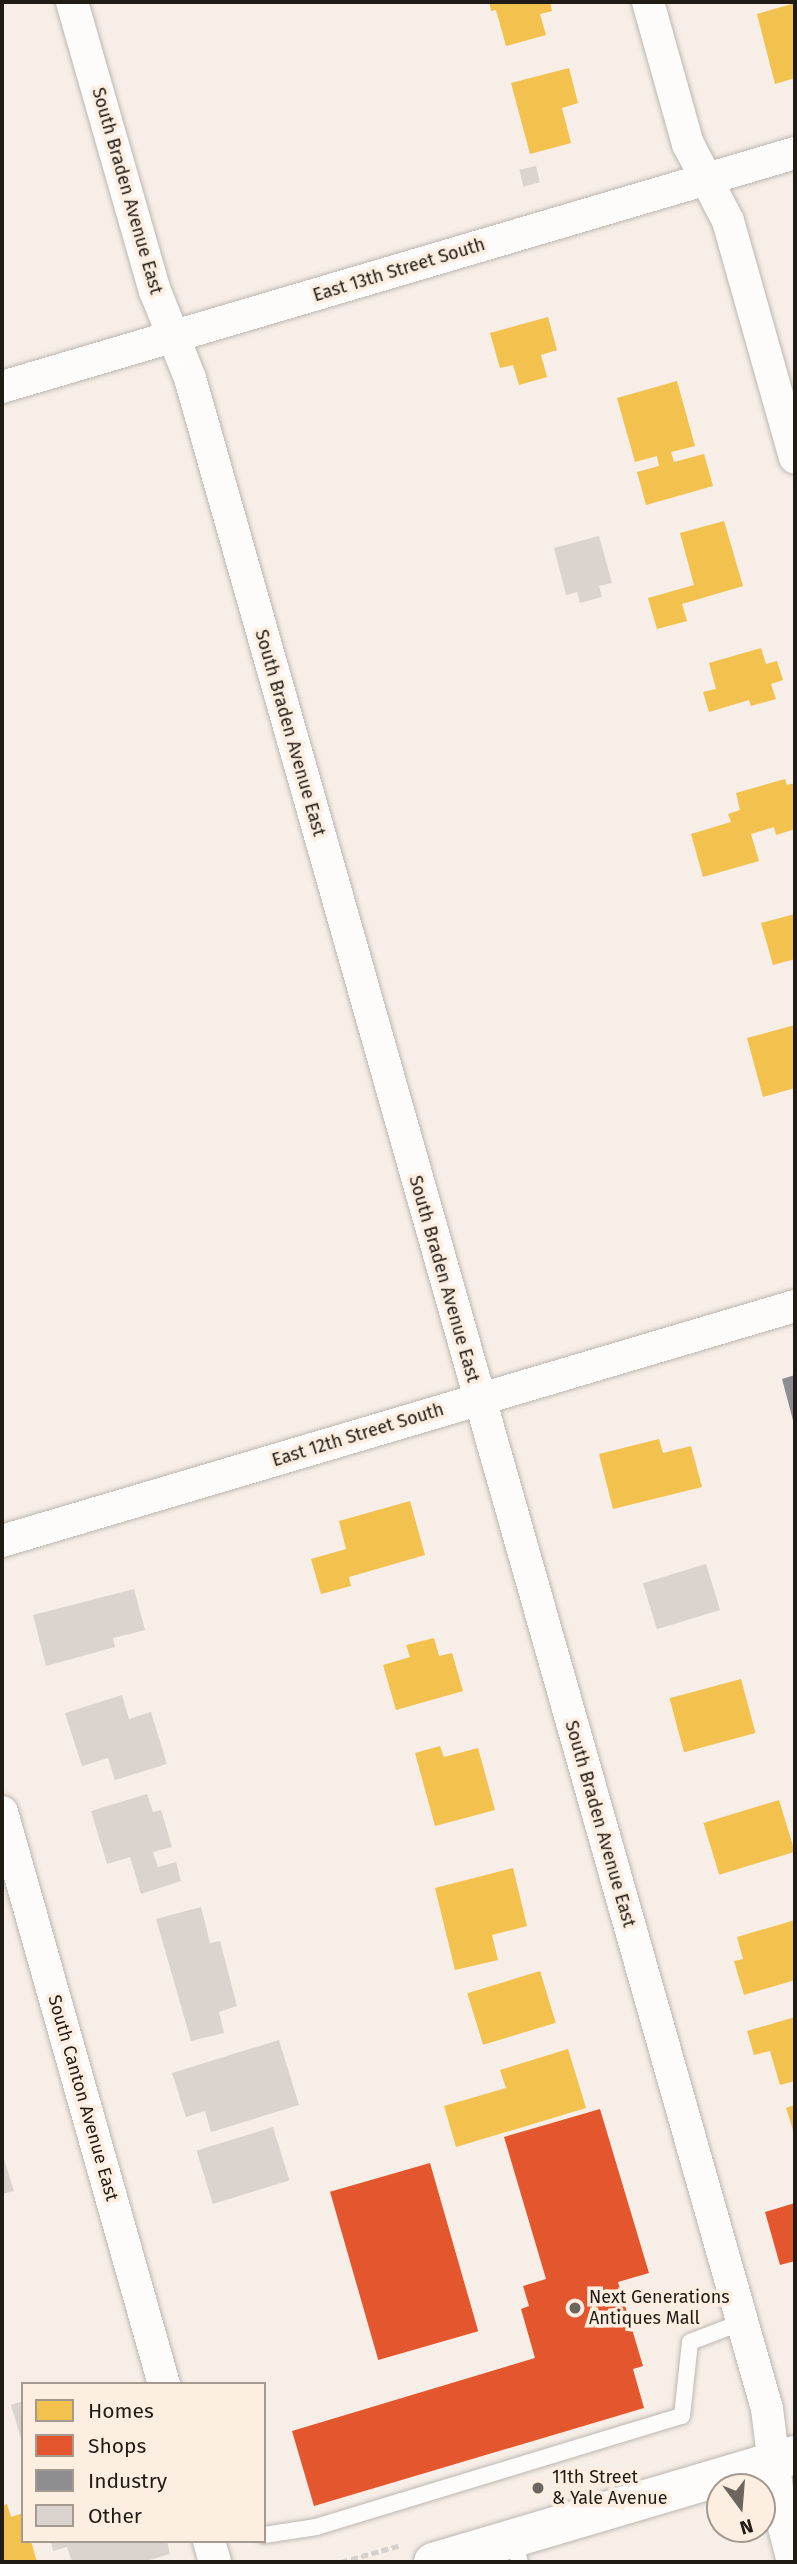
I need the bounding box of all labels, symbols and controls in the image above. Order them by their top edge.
street label: South Braden Avenue East [87,85,167,297]
street label: East 13th Street South [310,234,488,306]
street label: South Braden Avenue East [250,627,330,839]
street label: South Braden Avenue East [404,1173,484,1385]
street label: East 12th Street South [269,1399,447,1471]
street label: South Braden Avenue East [560,1718,640,1930]
street label: South Canton Avenue East [43,1992,123,2204]
place label: Next Generations Antiques Mall [589,2287,730,2330]
marker: Next Generations Antiques Mall [567,2300,583,2316]
legend [21,2382,266,2543]
text: Homes [88,2398,154,2424]
text: Shops [88,2433,146,2459]
place label: 11th Street & Yale Avenue [552,2467,667,2510]
text: Industry [88,2468,167,2494]
north arrow [706,2473,776,2543]
marker: 11th Street & Yale Avenue [530,2480,546,2496]
text: Other [88,2503,142,2529]
text: N [737,2514,756,2540]

